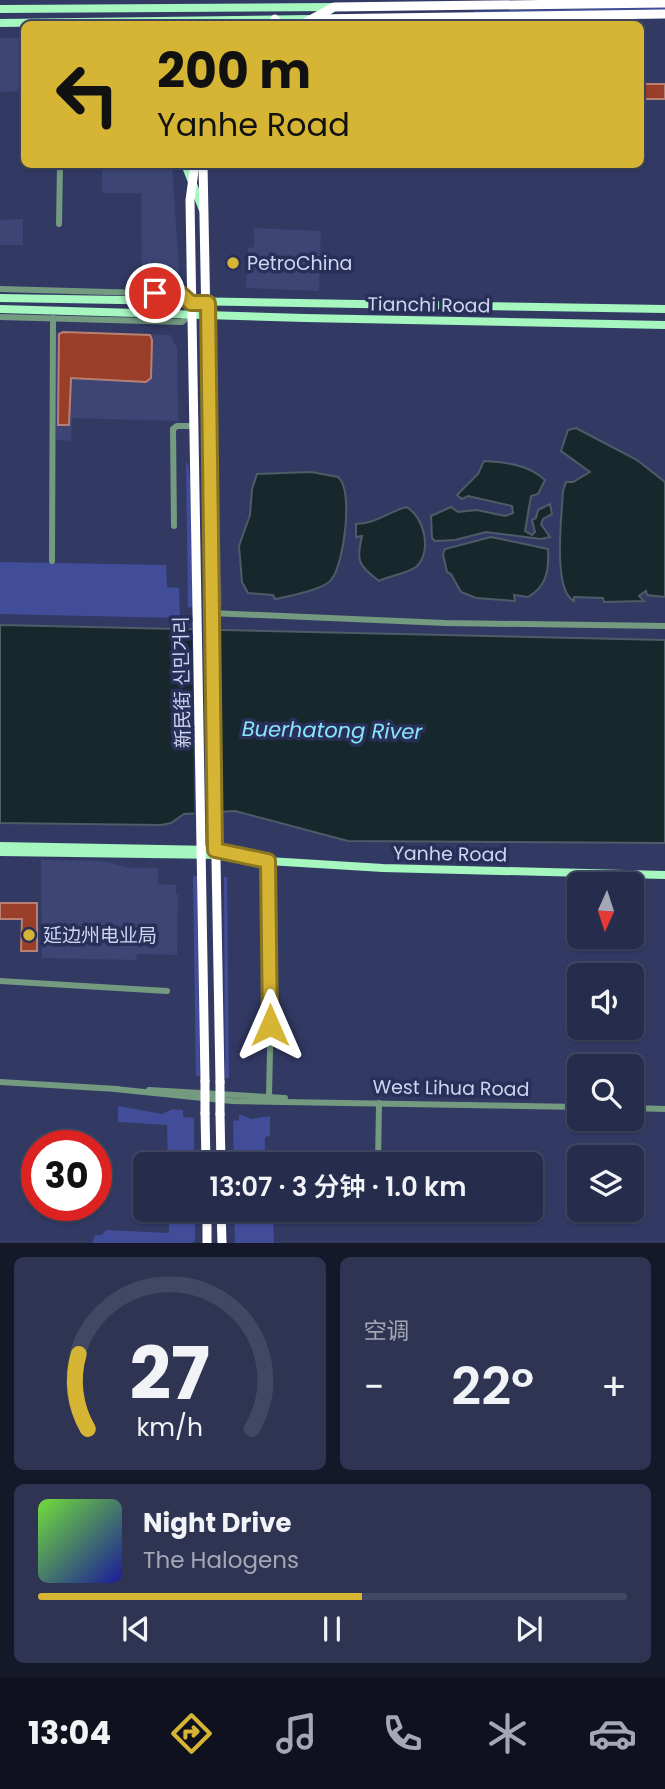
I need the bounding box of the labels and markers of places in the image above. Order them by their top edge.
place label: PetroChina [247,250,352,277]
marker: PetroChina [225,255,241,271]
pin [125,263,185,323]
place label: 延边州电业局 [43,922,157,949]
marker: 延边州电业局 [21,927,37,943]

